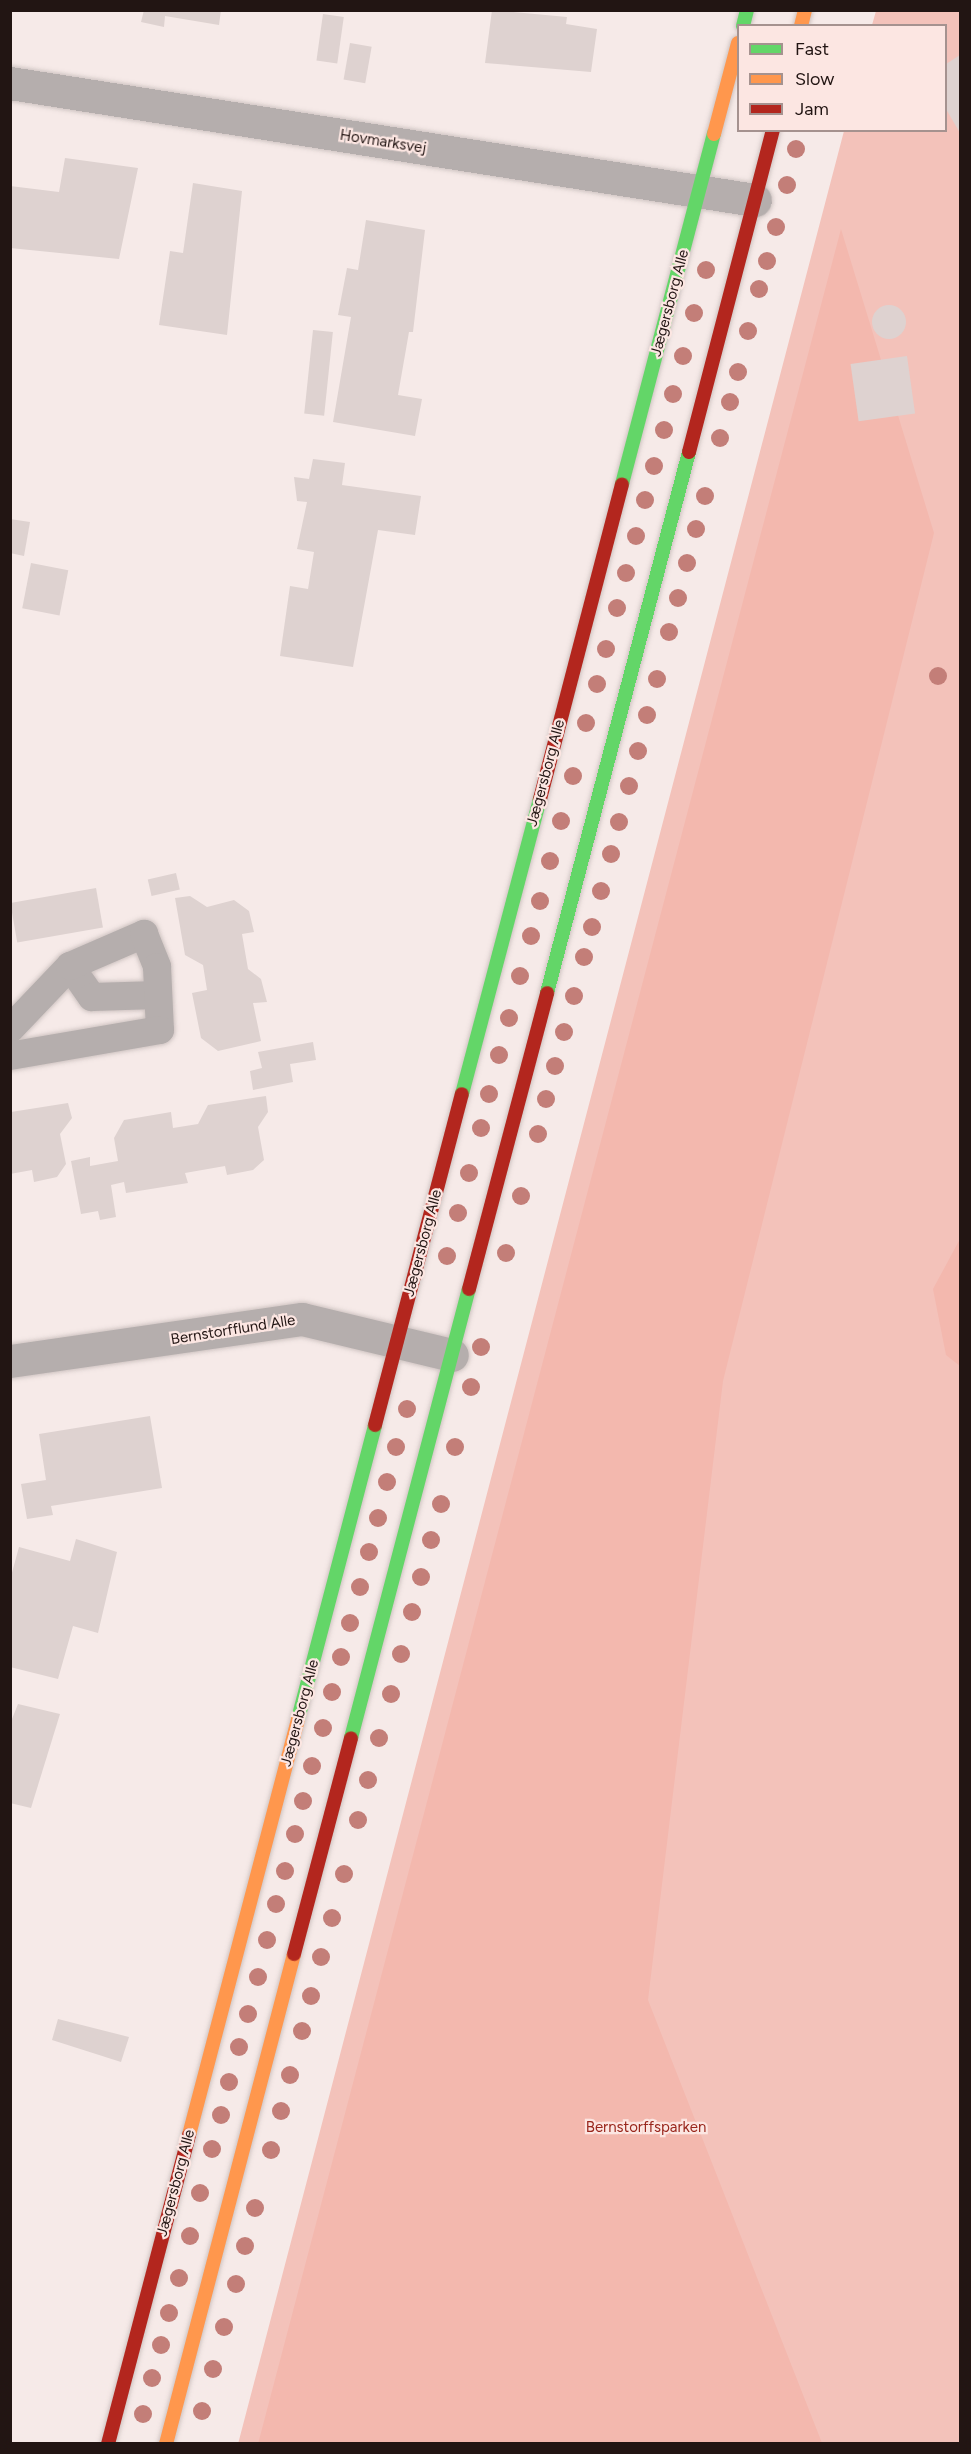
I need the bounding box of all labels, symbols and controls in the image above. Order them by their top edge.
legend [737,24,947,132]
text: Fast [795,38,829,60]
text: Slow [795,68,834,90]
text: Jam [795,98,829,120]
street label: Hovmarksvej [339,126,427,158]
street label: Jægersborg Alle [647,248,693,358]
street label: Jægersborg Alle [523,718,569,828]
street label: Jægersborg Alle [400,1188,446,1298]
street label: Bernstorfflund Alle [169,1311,297,1349]
street label: Jægersborg Alle [277,1658,323,1768]
park label: Bernstorffsparken [586,2119,706,2137]
street label: Jægersborg Alle [153,2128,199,2238]

